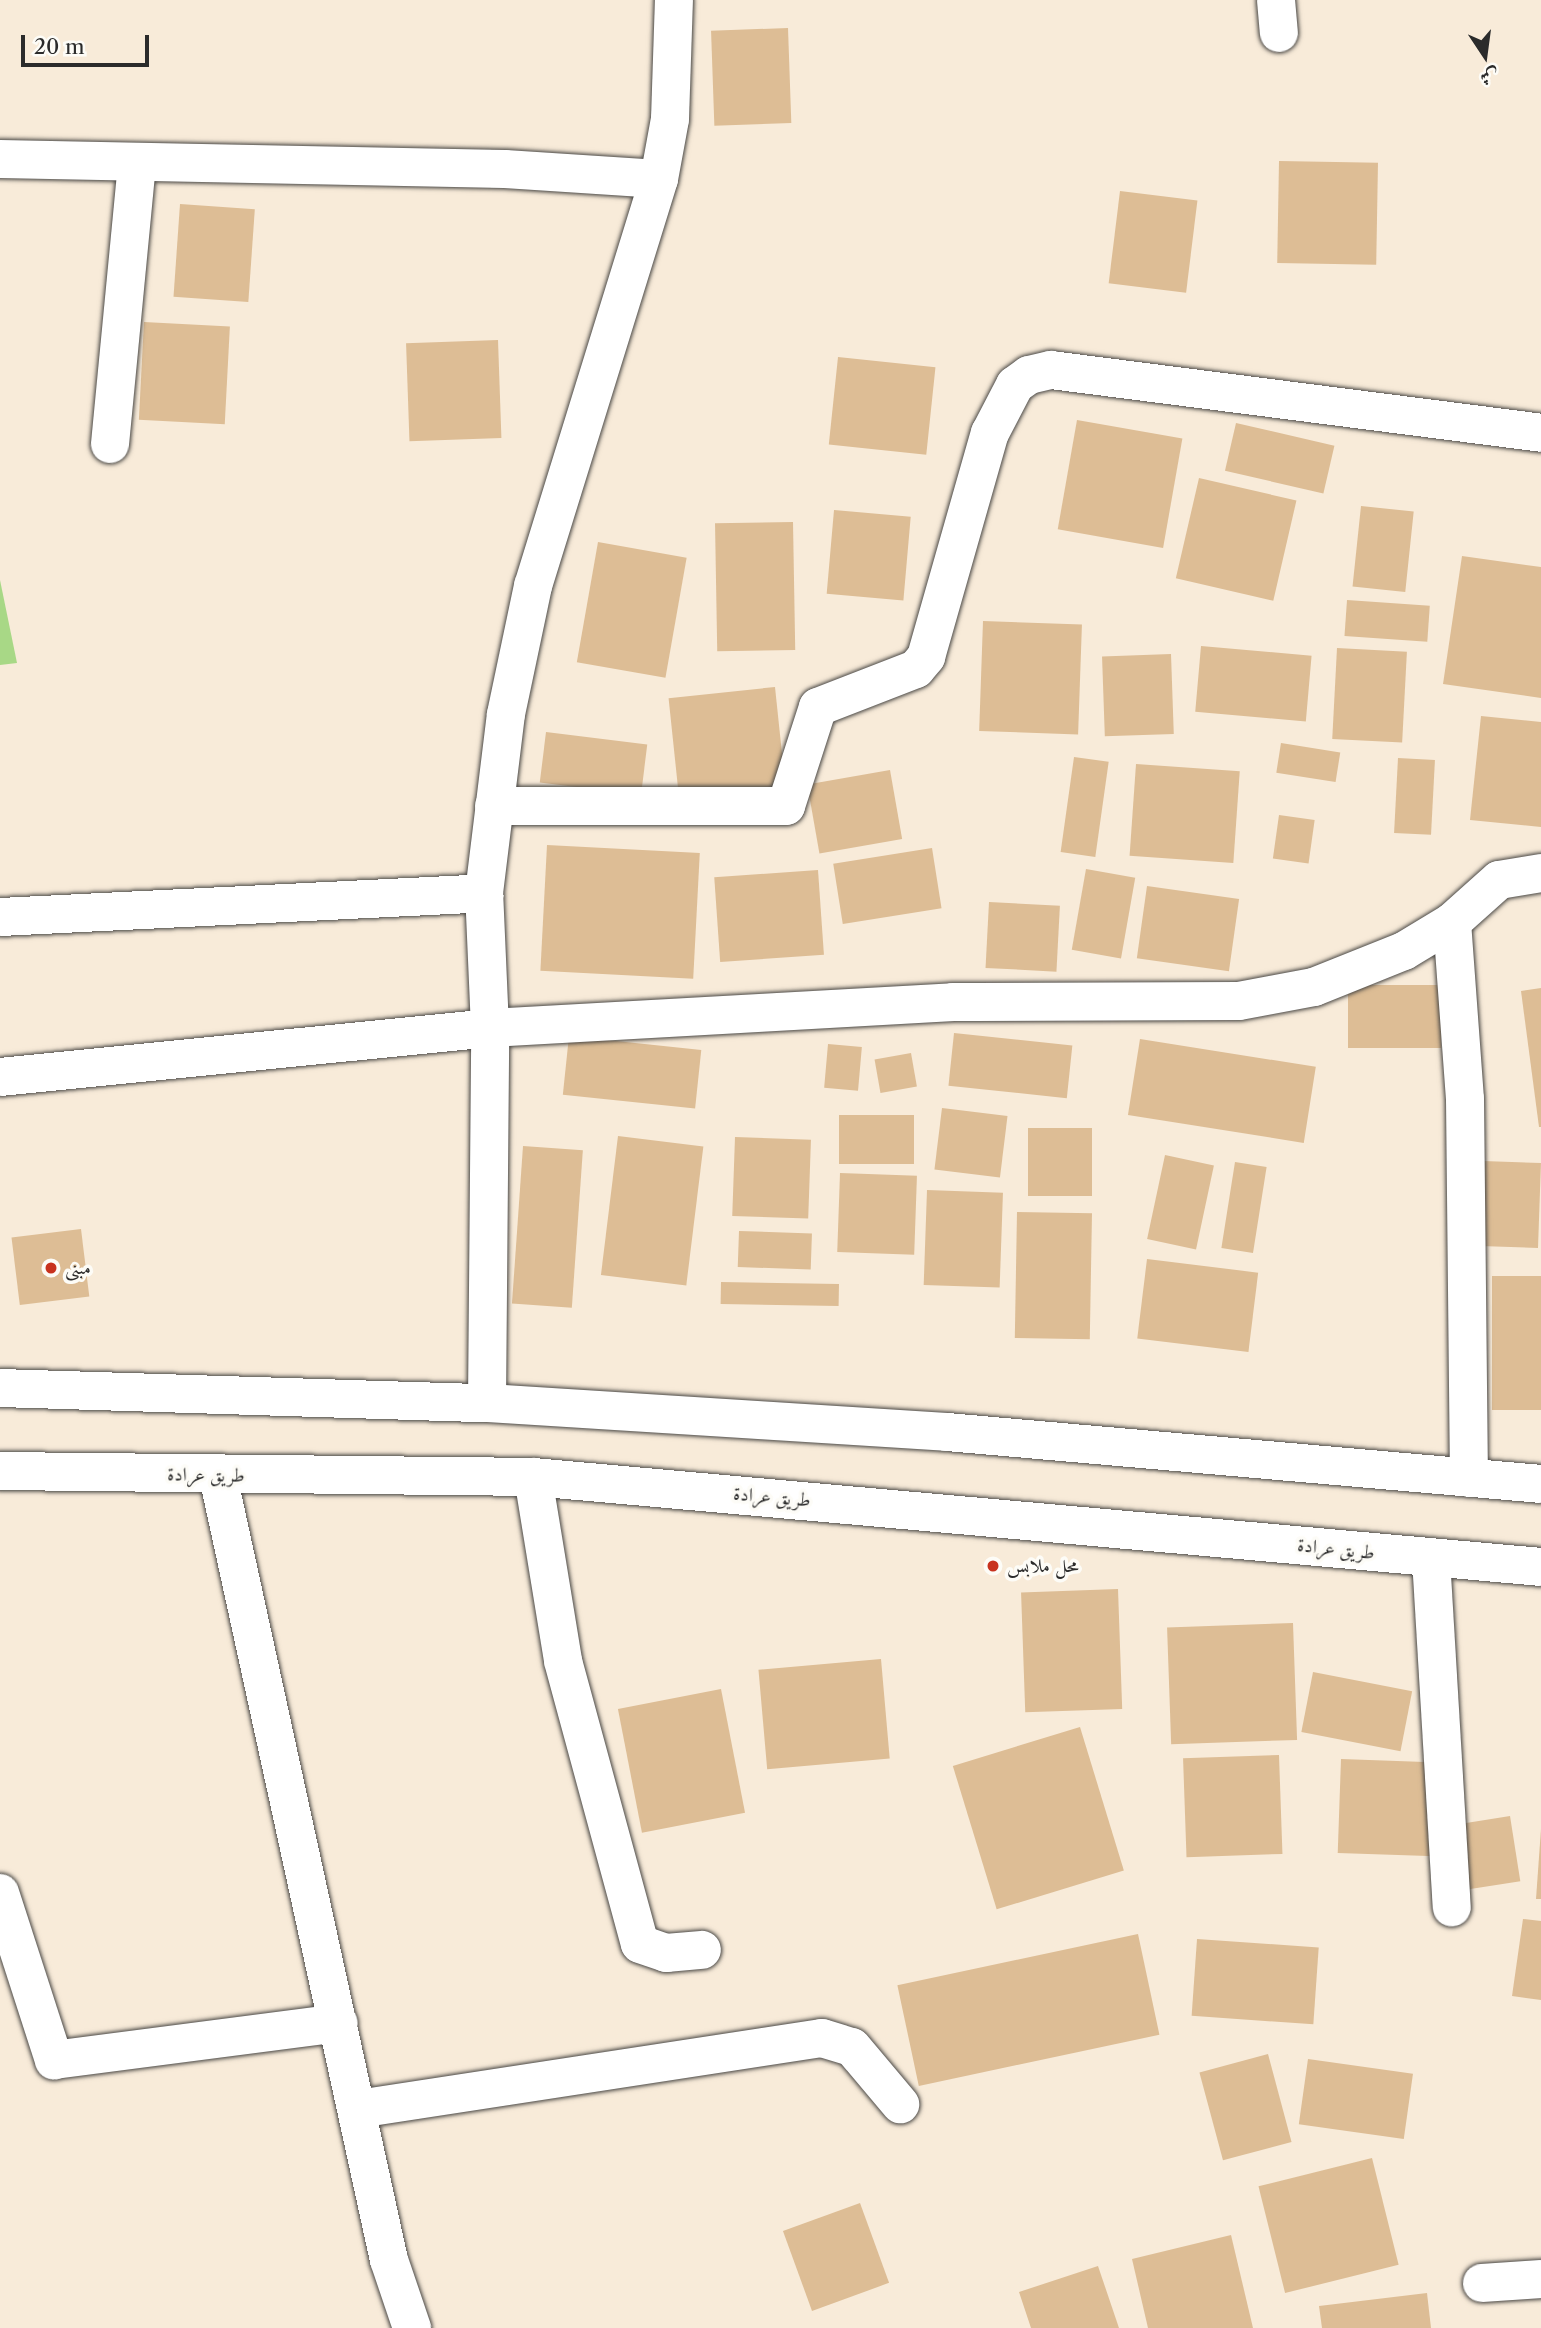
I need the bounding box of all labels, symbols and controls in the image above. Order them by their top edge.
scale bar [24,21,152,65]
north arrow [1450,21,1520,91]
text: 20 m [34,34,85,59]
text: ش [1478,64,1502,90]
place label: مبنى [65,1257,91,1279]
marker: مبنى [43,1260,59,1276]
street label: طريق عرادة [167,1463,245,1487]
street label: طريق عرادة [732,1482,812,1512]
street label: طريق عرادة [1296,1534,1376,1564]
place label: محل ملابس [1007,1555,1079,1577]
marker: محل ملابس [985,1558,1001,1574]

